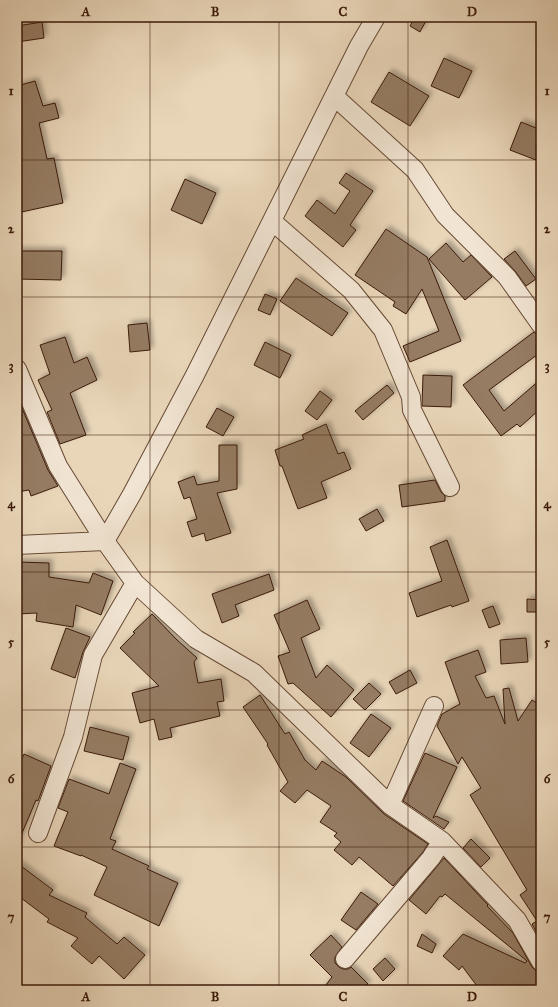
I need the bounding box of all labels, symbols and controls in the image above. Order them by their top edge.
text: A [81,4,91,20]
text: B [211,4,220,20]
text: C [339,4,348,20]
text: D [467,4,477,20]
text: 1 [8,83,14,99]
text: 1 [544,83,550,99]
text: 2 [8,221,15,237]
text: 2 [544,221,551,237]
text: 3 [8,358,14,374]
text: 3 [544,358,550,374]
text: 4 [7,496,15,512]
text: 4 [543,496,551,512]
text: 5 [8,634,15,650]
text: 5 [544,634,551,650]
text: 6 [8,771,16,787]
text: 6 [544,771,552,787]
text: 7 [8,909,15,925]
text: 7 [544,909,551,925]
text: A [81,989,91,1005]
text: B [211,989,220,1005]
text: C [339,989,348,1005]
text: D [467,989,477,1005]

